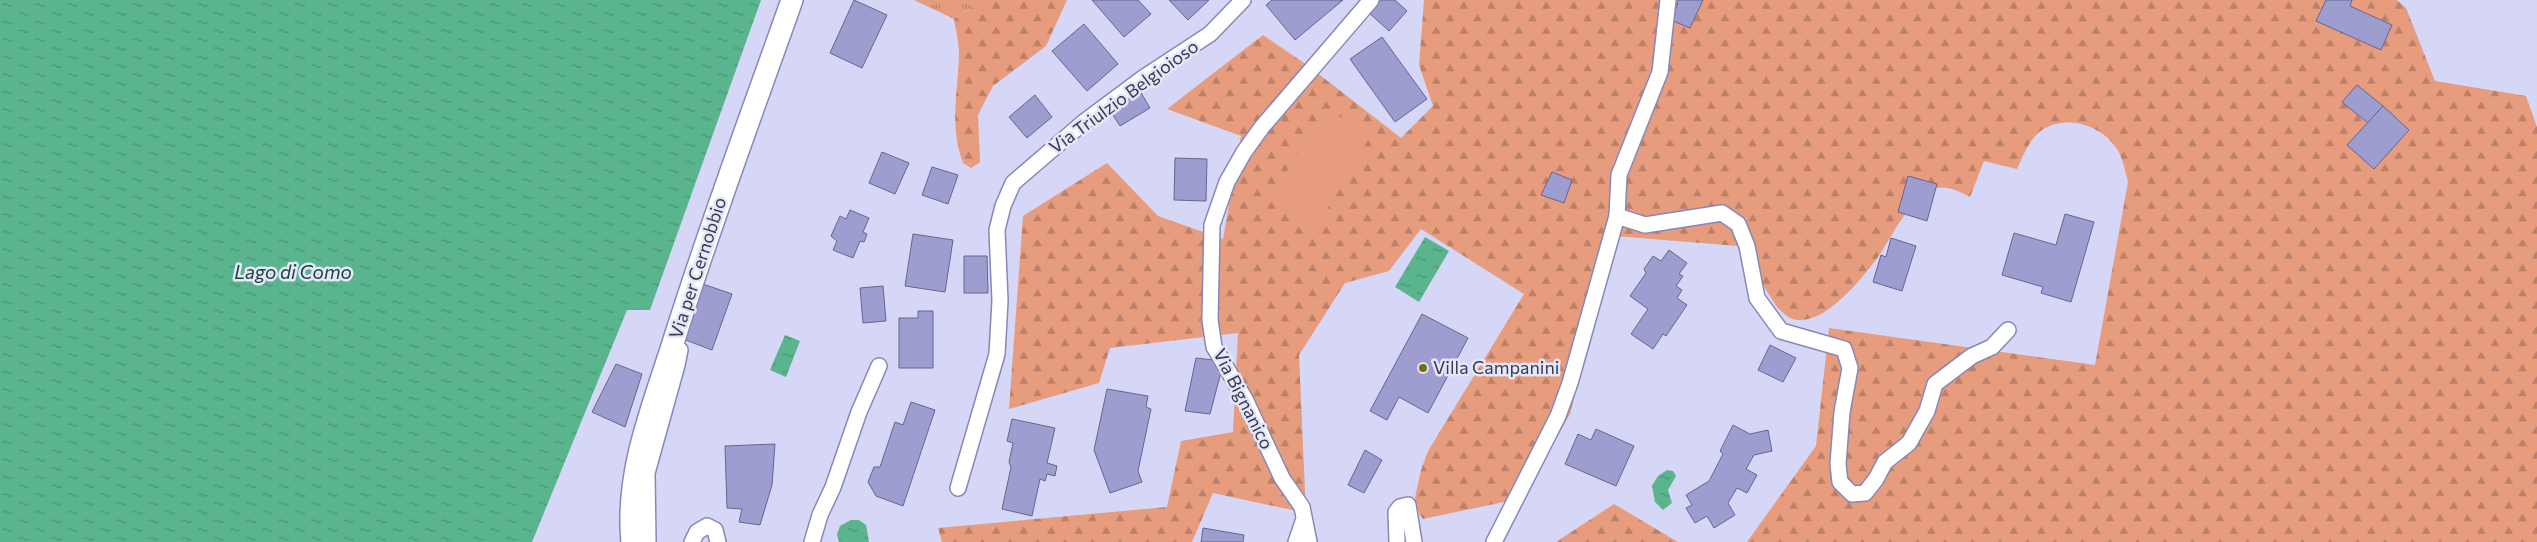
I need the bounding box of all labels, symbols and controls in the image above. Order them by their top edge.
street label: Via Triulzio Belgioioso [1045,35,1202,158]
street label: Via per Cernobbio [664,194,730,341]
water label: Lago di Como [234,260,352,283]
street label: Via Bignanico [1209,344,1279,453]
place label: Villa Campanini [1433,356,1559,378]
marker: Villa Campanini [1417,362,1429,374]

